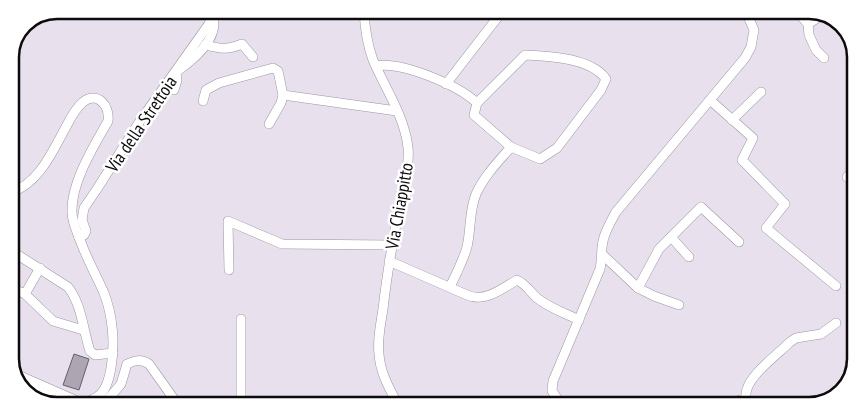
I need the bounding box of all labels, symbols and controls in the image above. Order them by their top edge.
street label: Via della Strettoia [100,71,182,177]
street label: Via Chiappitto [380,161,418,252]

